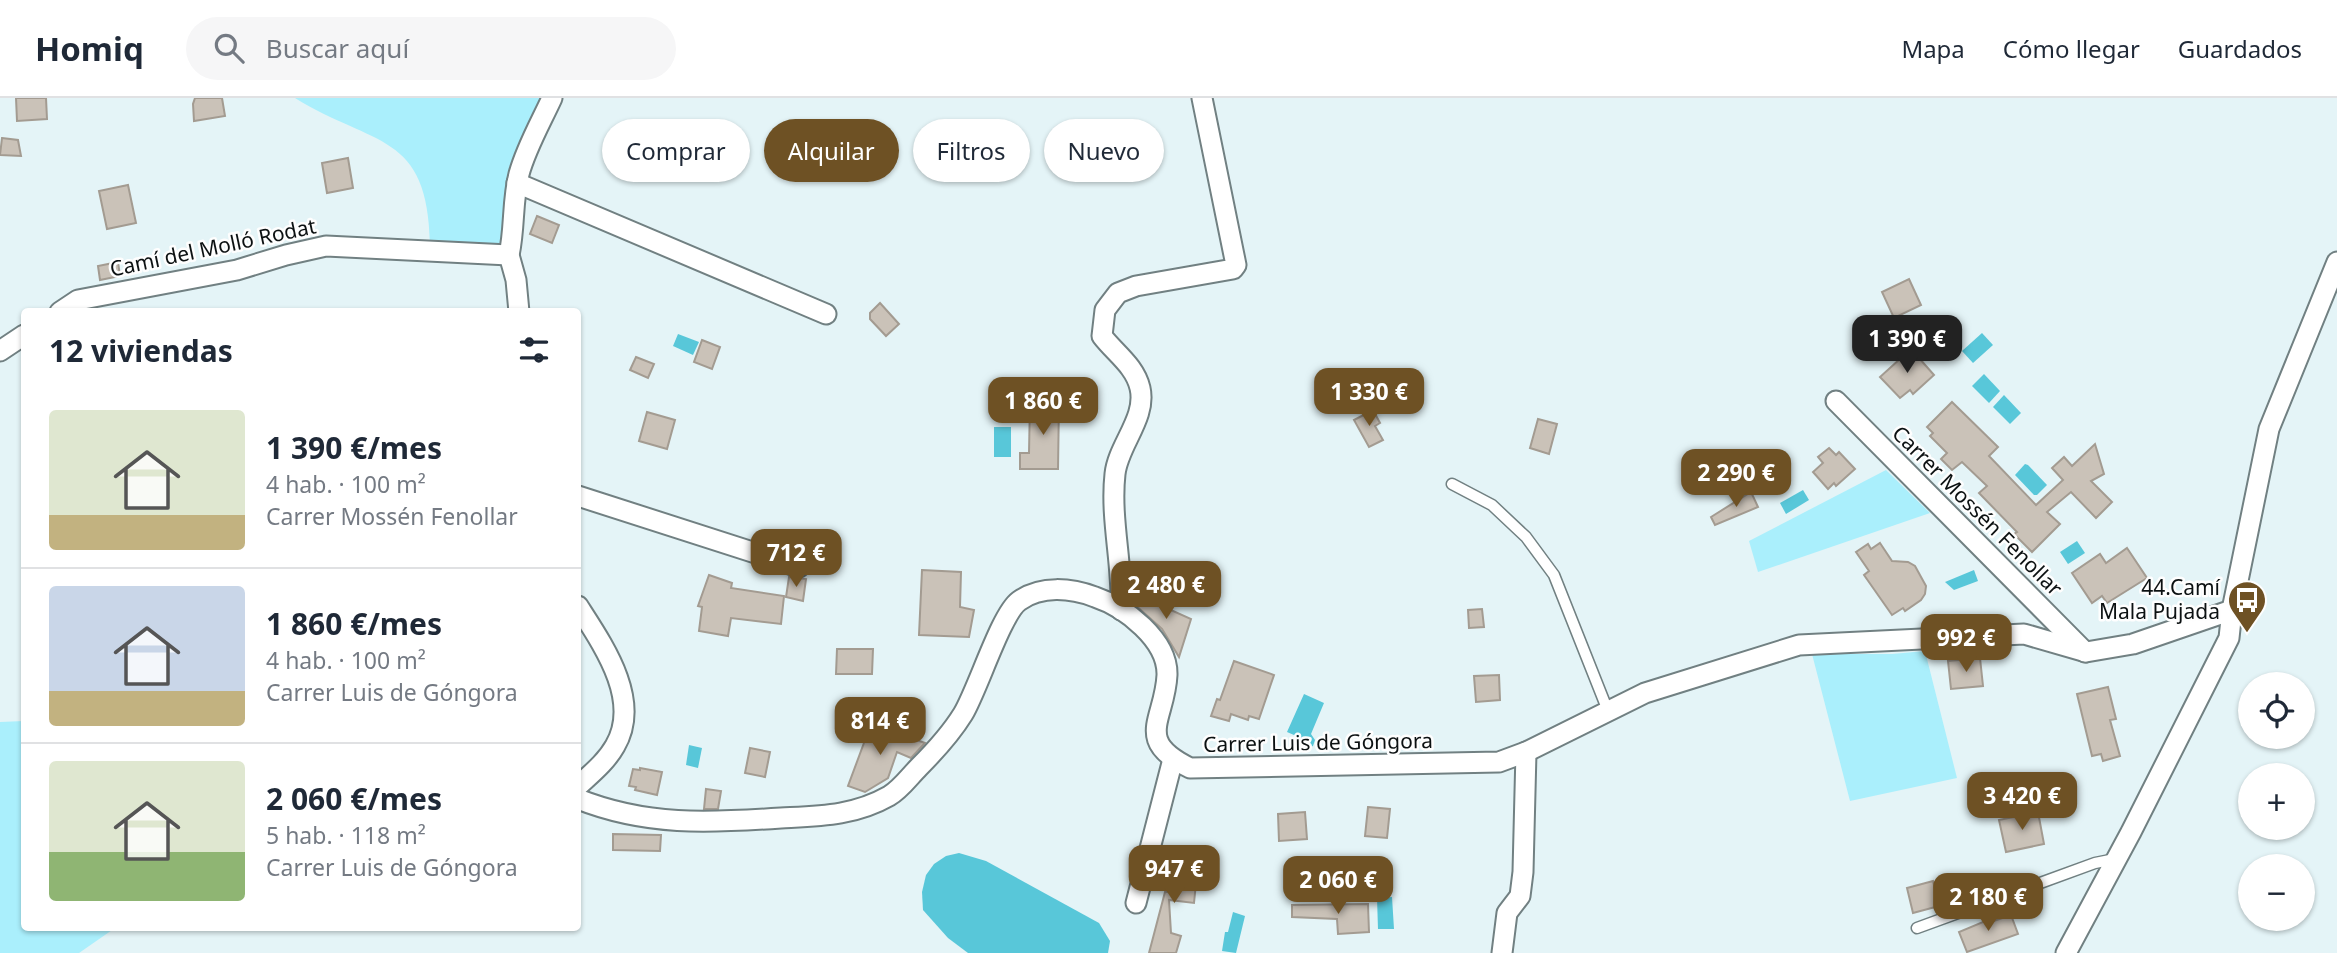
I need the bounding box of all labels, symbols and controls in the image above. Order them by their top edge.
search box [186,17,676,80]
text: Homiq [35,26,144,71]
icon: search [210,29,248,67]
text: Buscar aquí [266,30,409,66]
text: Mapa [1901,32,1965,65]
text: Cómo llegar [2003,32,2140,65]
text: Guardados [2178,32,2302,65]
chip: Comprar [602,119,750,182]
chip: Alquilar [764,119,899,182]
chip: Filtros [913,119,1030,182]
chip: Nuevo [1044,119,1164,182]
street label: Camí del Molló Rodat [107,211,319,283]
pin: 1 390 € [1842,316,1972,375]
text: 1 390 € [1868,322,1946,354]
text: 12 viviendas [49,330,233,371]
icon: filters [515,331,553,369]
pin: 1 330 € [1304,368,1434,428]
text: 1 330 € [1330,375,1408,407]
pin: 1 860 € [978,378,1108,437]
text: 1 860 € [1004,384,1082,416]
street label: Carrer Mossén Fenollar [1887,419,2069,602]
text: 1 390 €/mes [266,427,442,468]
icon: home [105,438,189,522]
pin: 2 290 € [1671,450,1801,509]
text: 2 290 € [1697,456,1775,488]
text: 4 hab. · 100 m² [266,468,426,500]
text: Carrer Mossén Fenollar [266,500,518,532]
pin: 712 € [747,530,845,589]
text: 712 € [767,536,825,568]
pin: 2 480 € [1101,561,1231,621]
text: 2 480 € [1127,568,1205,600]
place label: 44.Camí Mala Pujada [2099,573,2221,625]
bus stop icon: 44.Camí Mala Pujada [2226,579,2268,634]
text: 1 860 €/mes [266,603,442,644]
icon: home [105,614,189,698]
pin: 992 € [1917,614,2015,674]
text: 992 € [1937,621,1995,653]
text: 4 hab. · 100 m² [266,644,426,676]
map controls [2238,672,2315,931]
button: locate [2238,672,2315,749]
text: Carrer Luis de Góngora [266,676,518,708]
pin: 814 € [831,698,929,757]
text: 814 € [851,704,909,736]
street label: Carrer Luis de Góngora [1203,726,1433,758]
button: + [2238,763,2315,840]
pin: 3 420 € [1957,772,2087,832]
text: 2 060 €/mes [266,778,442,819]
text: 3 420 € [1983,779,2061,811]
icon: home [105,789,189,873]
text: 5 hab. · 118 m² [266,819,426,851]
pin: 947 € [1125,846,1223,905]
text: Carrer Luis de Góngora [266,851,518,883]
text: 947 € [1145,852,1203,884]
button: − [2238,854,2315,931]
pin: 2 060 € [1273,856,1403,916]
text: 2 060 € [1299,863,1377,895]
pin: 2 180 € [1923,874,2053,933]
text: 2 180 € [1949,880,2027,912]

